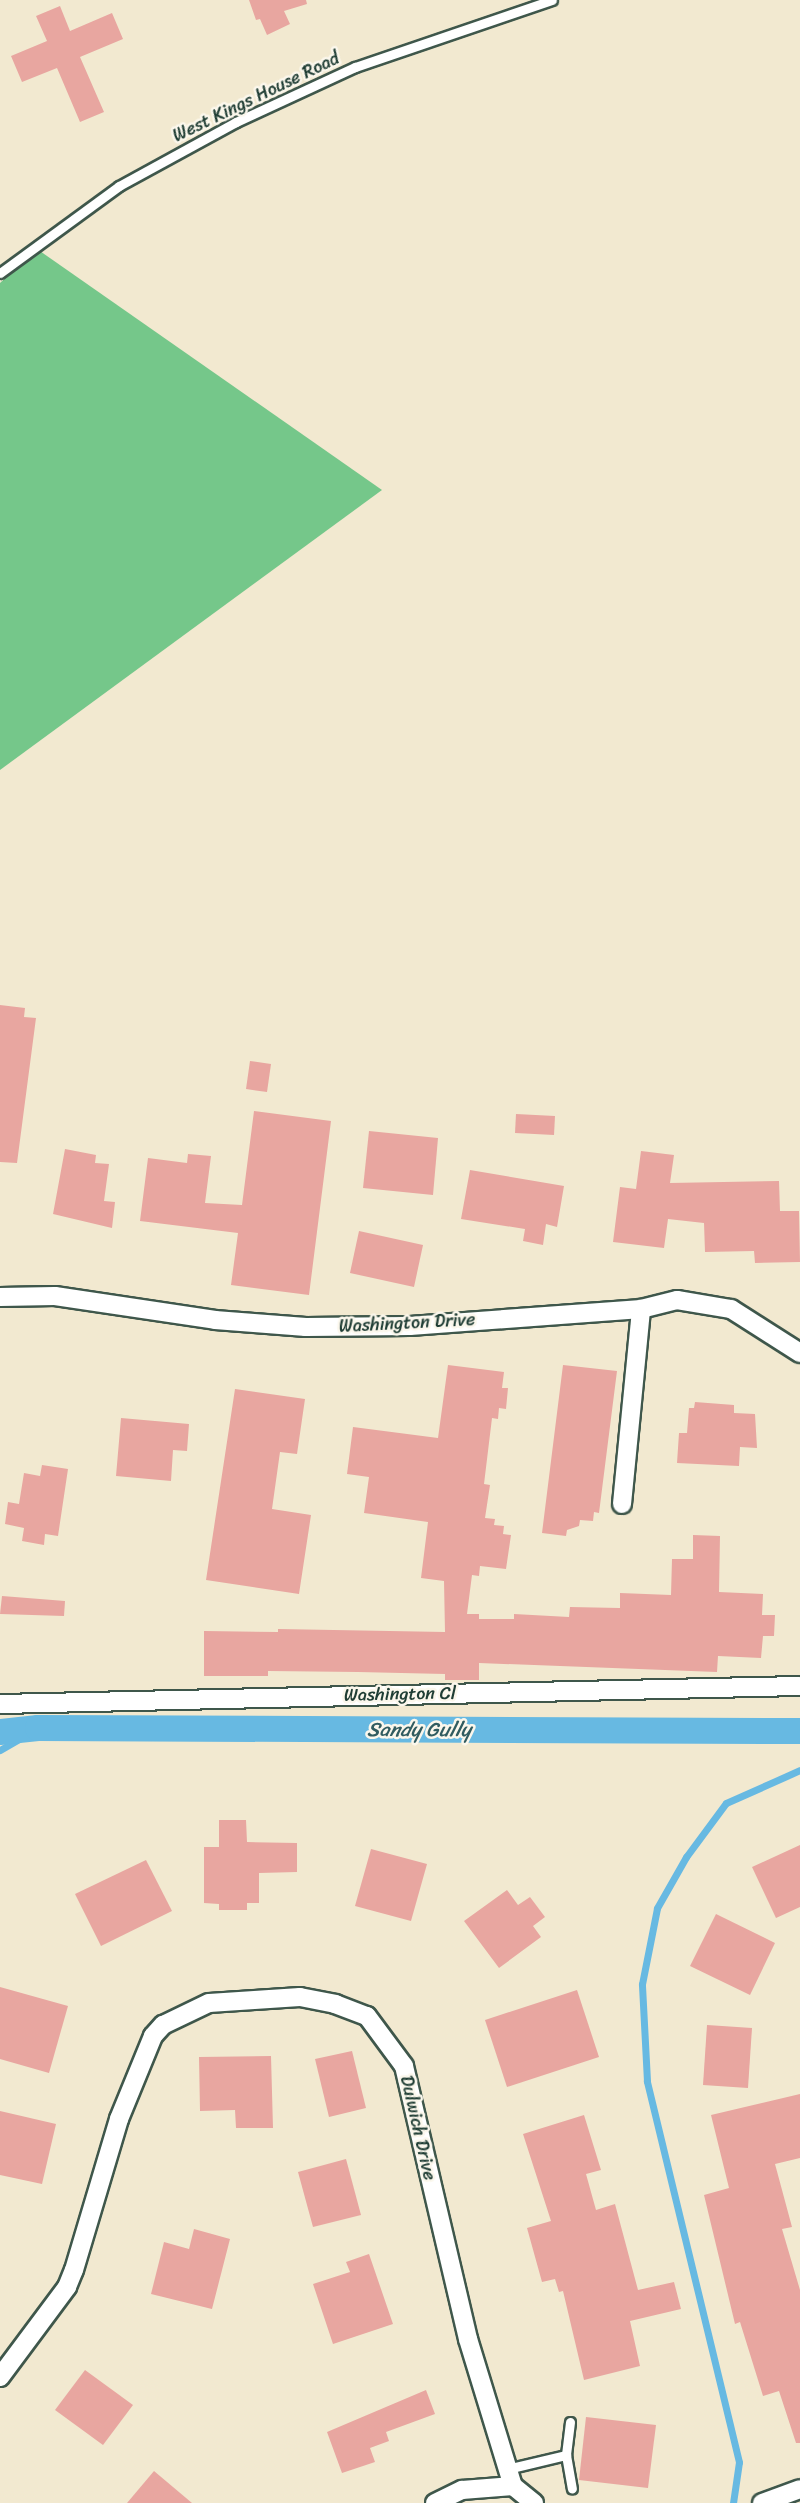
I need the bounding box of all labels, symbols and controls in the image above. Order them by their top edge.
street label: West Kings House Road [169,47,343,147]
street label: Washington Drive [338,1309,476,1337]
street label: Washington Cl [344,1682,456,1706]
water label: Sandy Gully [367,1717,471,1741]
street label: Dulwich Drive [395,2074,441,2182]

